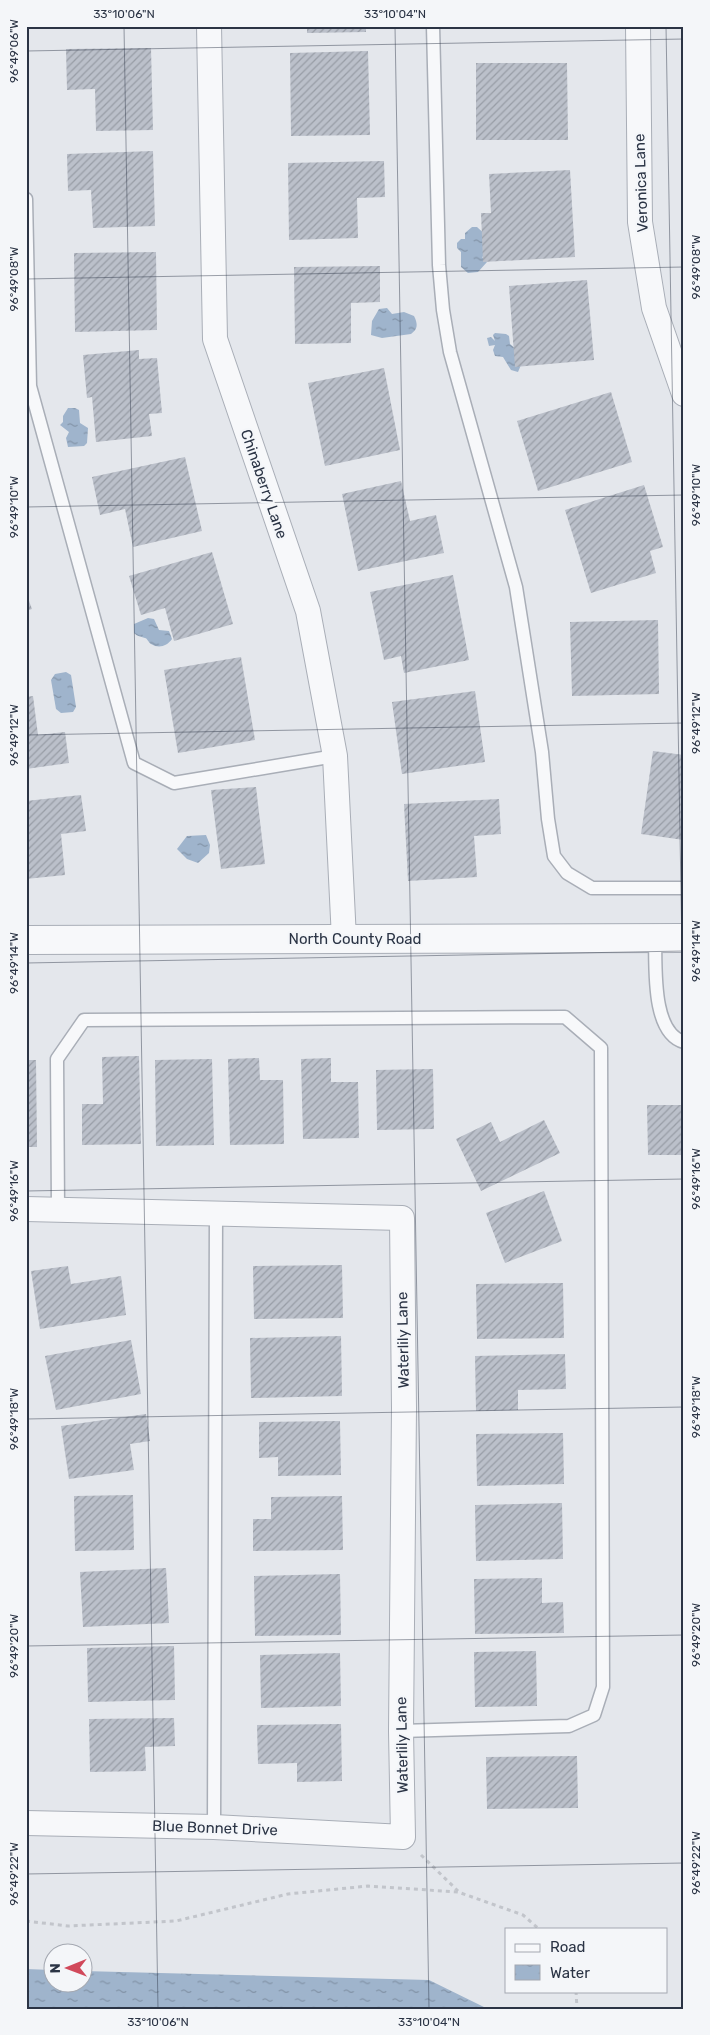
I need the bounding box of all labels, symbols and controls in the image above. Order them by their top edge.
text: 33°10'06"N [93,7,155,21]
text: 33°10'04"N [364,7,426,21]
text: 96°49'06"W [7,19,21,83]
street label: Veronica Lane [630,133,652,233]
text: 96°49'08"W [689,234,703,299]
text: 96°49'08"W [7,246,21,311]
street label: Chinaberry Lane [237,427,291,541]
text: 96°49'10"W [689,463,703,526]
text: 96°49'10"W [7,475,21,538]
text: 96°49'12"W [689,692,703,754]
text: 96°49'12"W [7,704,21,766]
text: 96°49'14"W [689,920,703,982]
street label: North County Road [289,930,422,948]
text: 96°49'14"W [7,932,21,994]
text: 96°49'16"W [689,1148,703,1210]
text: 96°49'16"W [7,1160,21,1222]
street label: Waterlily Lane [393,1292,413,1388]
text: 96°49'18"W [689,1375,703,1438]
text: 96°49'18"W [7,1387,21,1450]
text: 96°49'20"W [689,1603,703,1667]
text: 96°49'20"W [7,1614,21,1678]
street label: Waterlily Lane [392,1697,412,1793]
street label: Blue Bonnet Drive [152,1817,278,1839]
text: 96°49'22"W [689,1831,703,1895]
text: 96°49'22"W [7,1842,21,1906]
legend [505,1928,668,1992]
text: Road [550,1938,586,1956]
north arrow [42,1942,92,1992]
text: N [47,1963,64,1973]
text: Water [550,1964,590,1982]
text: 33°10'06"N [127,2015,189,2029]
text: 33°10'04"N [398,2015,460,2029]

